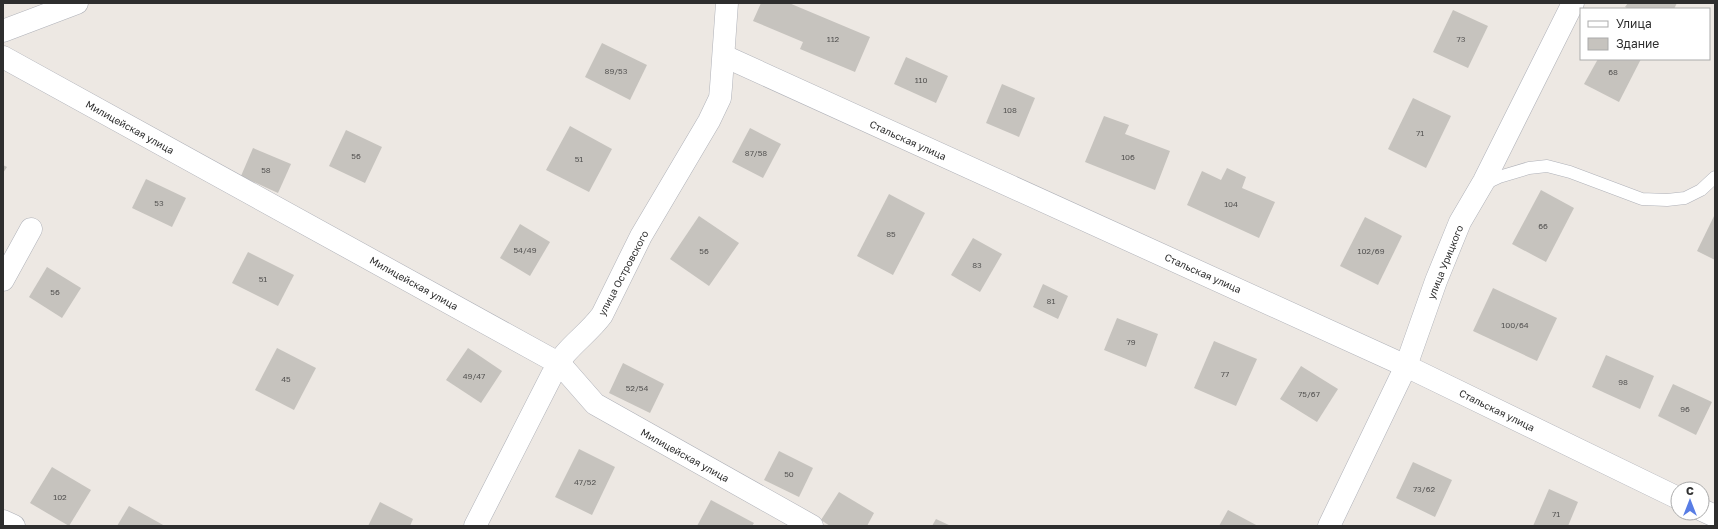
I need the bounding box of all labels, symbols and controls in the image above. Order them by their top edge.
legend [1580,8,1710,60]
text: Улица [1616,16,1652,31]
house number: 112 [827,34,840,44]
house number: 73 [1457,34,1466,44]
text: Здание [1616,36,1659,51]
house number: 89/53 [605,66,628,76]
house number: 68 [1608,67,1618,77]
house number: 110 [915,75,927,85]
street label: Милицейская улица [84,98,176,156]
house number: 108 [1003,105,1017,115]
street label: Стальская улица [868,118,948,162]
house number: 71 [1416,128,1424,138]
house number: 87/58 [745,148,767,158]
house number: 56 [351,151,361,161]
house number: 106 [1121,152,1135,162]
house number: 51 [575,154,583,164]
house number: 58 [261,165,271,175]
house number: 53 [154,198,164,208]
house number: 104 [1224,199,1238,209]
house number: 66 [1538,221,1548,231]
street label: улица Урицкого [1425,223,1465,301]
street label: улица Островского [595,228,651,318]
house number: 85 [886,229,896,239]
house number: 54/49 [513,245,537,255]
house number: 56 [699,246,709,256]
house number: 102/69 [1358,246,1385,256]
street label: Стальская улица [1163,251,1243,295]
street label: Милицейская улица [368,254,460,312]
house number: 83 [972,260,982,270]
house number: 51 [259,274,267,284]
house number: 56 [50,287,60,297]
house number: 81 [1047,296,1055,306]
house number: 100/64 [1501,320,1529,330]
house number: 79 [1126,337,1136,347]
house number: 77 [1221,369,1229,379]
house number: 49/47 [463,371,485,381]
house number: 45 [281,374,291,384]
house number: 98 [1618,377,1628,387]
house number: 52/54 [626,383,648,393]
street label: Стальская улица [1457,387,1537,433]
house number: 75/67 [1298,389,1320,399]
house number: 96 [1680,404,1690,414]
street label: Милицейская улица [639,426,731,484]
house number: 50 [784,469,794,479]
house number: 47/52 [574,477,596,487]
north arrow [1670,481,1710,521]
house number: 73/62 [1413,484,1435,494]
text: С [1686,484,1694,497]
house number: 102 [53,492,67,502]
house number: 71 [1552,509,1560,519]

